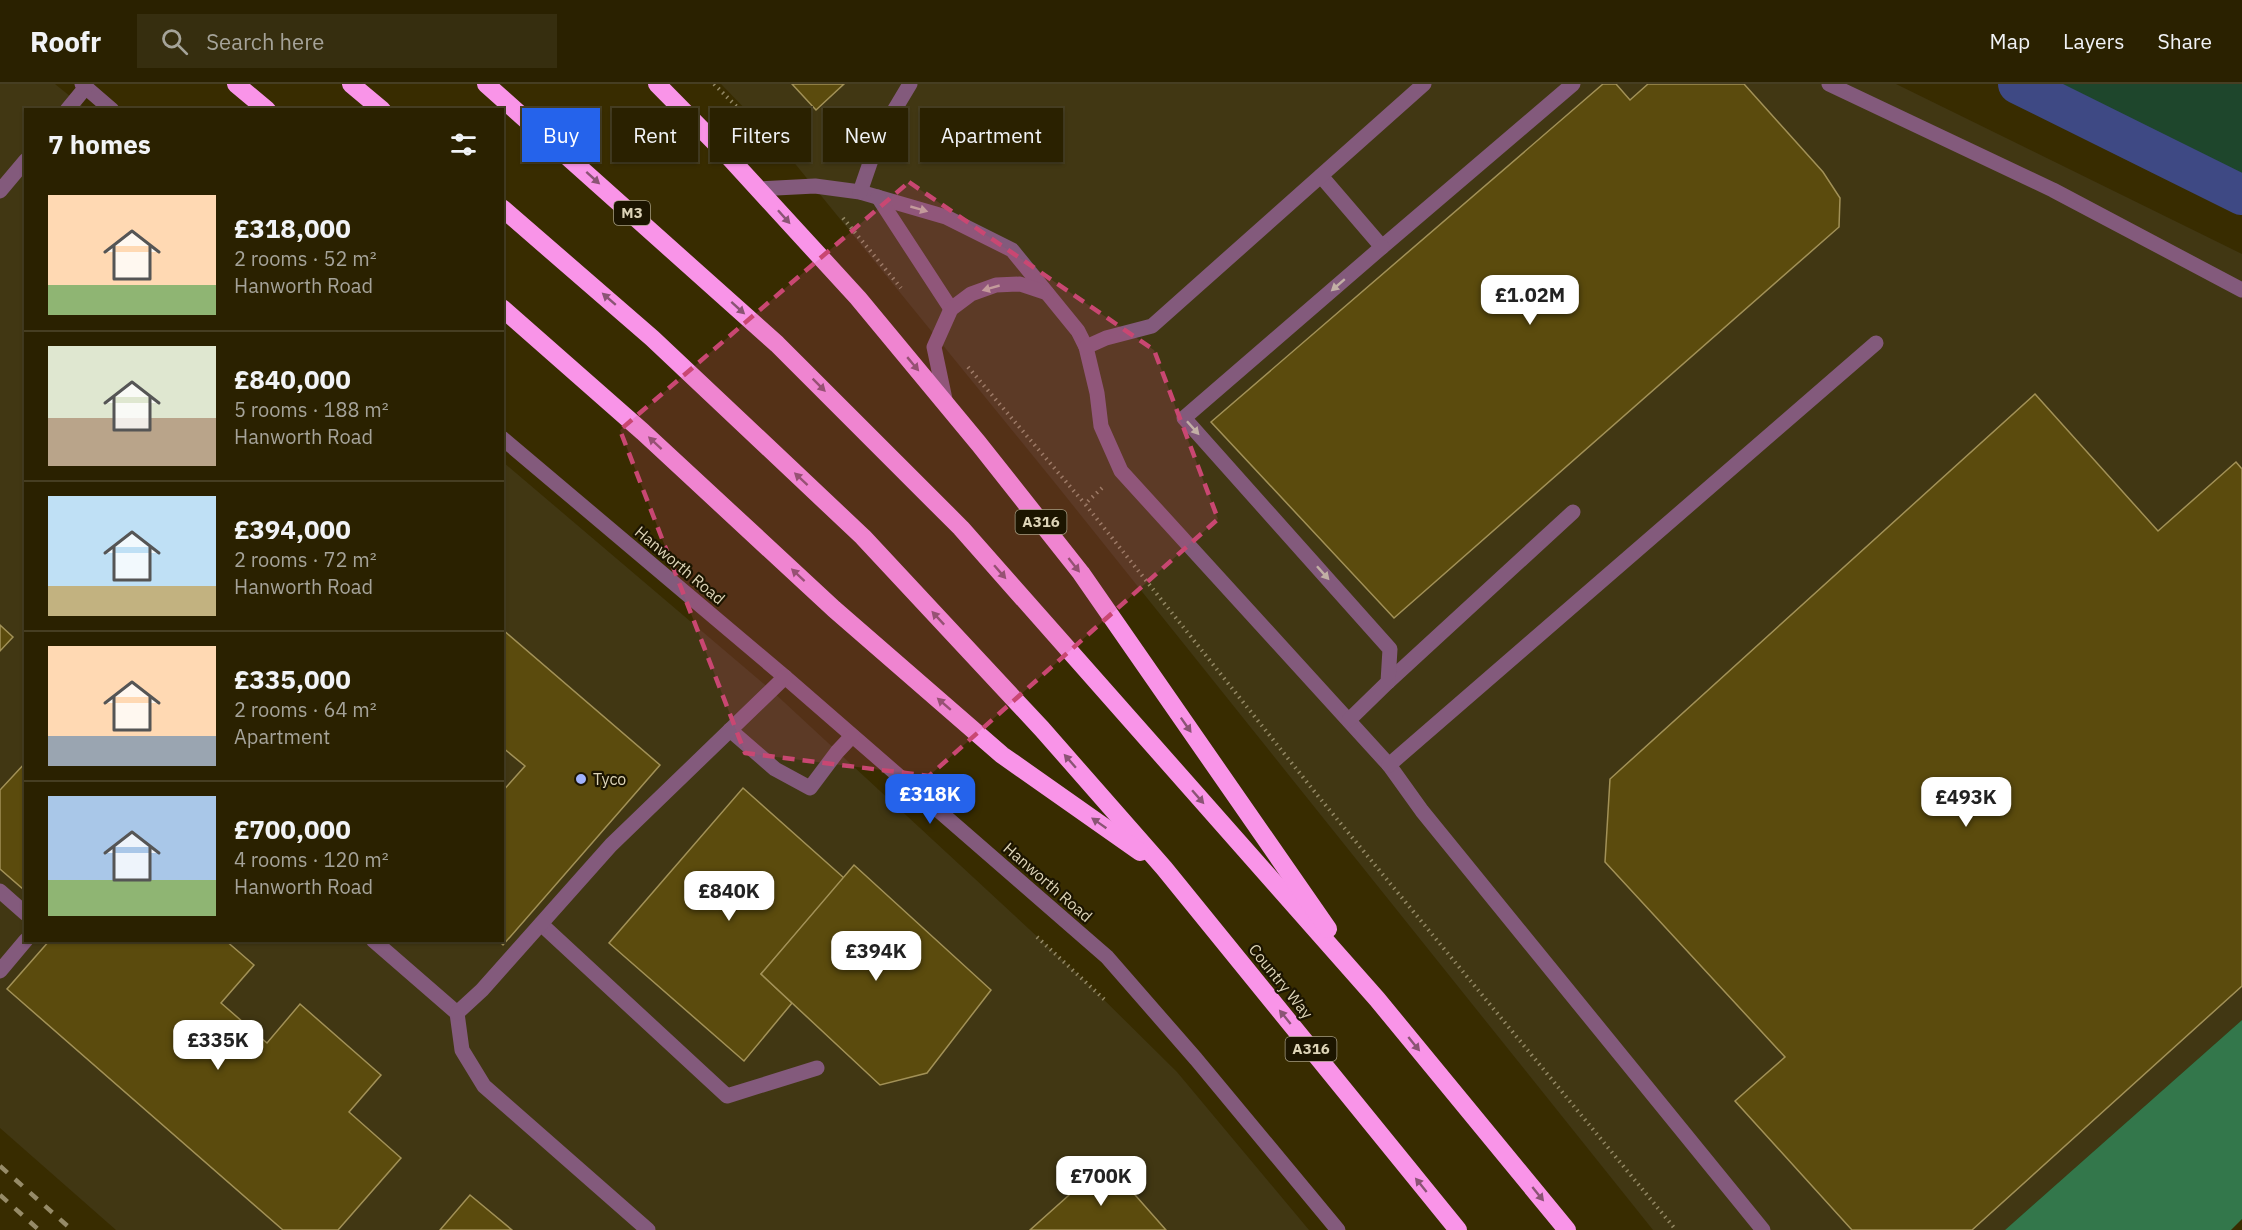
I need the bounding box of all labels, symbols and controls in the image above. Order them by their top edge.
search box [137,14,557,68]
text: Roofr [30,23,101,60]
icon: search [158,25,191,58]
text: Search here [206,27,324,56]
text: Map [1990,27,2030,55]
text: Layers [2063,27,2125,55]
text: Share [2158,27,2212,55]
chip: Buy [522,108,600,162]
chip: Rent [612,108,698,162]
chip: Filters [710,108,811,162]
chip: New [823,108,908,162]
chip: Apartment [920,108,1063,162]
text: 7 homes [48,127,151,161]
icon: filters [447,128,480,161]
one-way arrow [585,171,600,184]
road number: M3 [614,201,650,225]
one-way arrow [910,205,928,214]
one-way arrow [777,210,791,225]
text: £318,000 [234,211,351,245]
icon: home [96,219,168,291]
text: 2 rooms · 52 m² [234,245,377,272]
text: Hanworth Road [234,272,373,299]
pin: £1.02M [1481,275,1579,326]
one-way arrow [1330,279,1346,292]
text: £1.02M [1495,281,1565,308]
one-way arrow [982,284,1000,293]
one-way arrow [601,292,616,306]
one-way arrow [730,301,745,314]
one-way arrow [906,356,919,371]
text: £840,000 [234,362,351,396]
icon: home [96,370,168,442]
one-way arrow [811,378,825,392]
text: 5 rooms · 188 m² [234,396,389,423]
one-way arrow [1186,420,1199,435]
text: Hanworth Road [234,423,373,450]
one-way arrow [648,437,663,450]
one-way arrow [794,472,809,486]
road number: A316 [1016,510,1066,534]
text: £394,000 [234,512,351,546]
icon: home [96,520,168,592]
street label: Hanworth Road [631,522,729,608]
text: 2 rooms · 72 m² [234,546,377,573]
one-way arrow [1068,557,1081,573]
one-way arrow [993,564,1006,579]
one-way arrow [1316,566,1330,581]
one-way arrow [791,569,806,582]
text: Hanworth Road [234,573,373,600]
one-way arrow [931,610,945,625]
text: £335,000 [234,662,351,696]
icon: home [96,670,168,742]
text: 2 rooms · 64 m² [234,696,377,723]
one-way arrow [936,698,952,711]
one-way arrow [1180,716,1192,732]
text: Apartment [234,723,330,750]
one-way arrow [1064,753,1077,769]
place label: Tyco [593,769,626,789]
marker: Tyco [574,772,588,786]
pin: £318K [888,774,972,825]
pin: £493K [1924,777,2008,828]
text: £318K [899,780,961,807]
text: £493K [1935,783,1997,810]
one-way arrow [1191,789,1204,804]
text: £700,000 [234,812,351,846]
one-way arrow [1091,817,1107,829]
icon: home [96,820,168,892]
street label: Hanworth Road [999,838,1097,926]
text: 4 rooms · 120 m² [234,846,389,873]
pin: £840K [687,871,771,922]
text: Hanworth Road [234,873,373,900]
text: £840K [698,877,760,904]
pin: £394K [834,931,918,982]
text: £394K [845,937,907,964]
street label: Country Way [1245,939,1317,1023]
one-way arrow [1278,1009,1291,1025]
pin: £335K [176,1020,260,1071]
text: £335K [187,1026,249,1053]
one-way arrow [1407,1036,1420,1052]
road number: A316 [1286,1037,1336,1061]
pin: £700K [1059,1156,1143,1207]
text: £700K [1070,1162,1132,1189]
one-way arrow [1415,1177,1427,1192]
one-way arrow [1531,1186,1544,1202]

